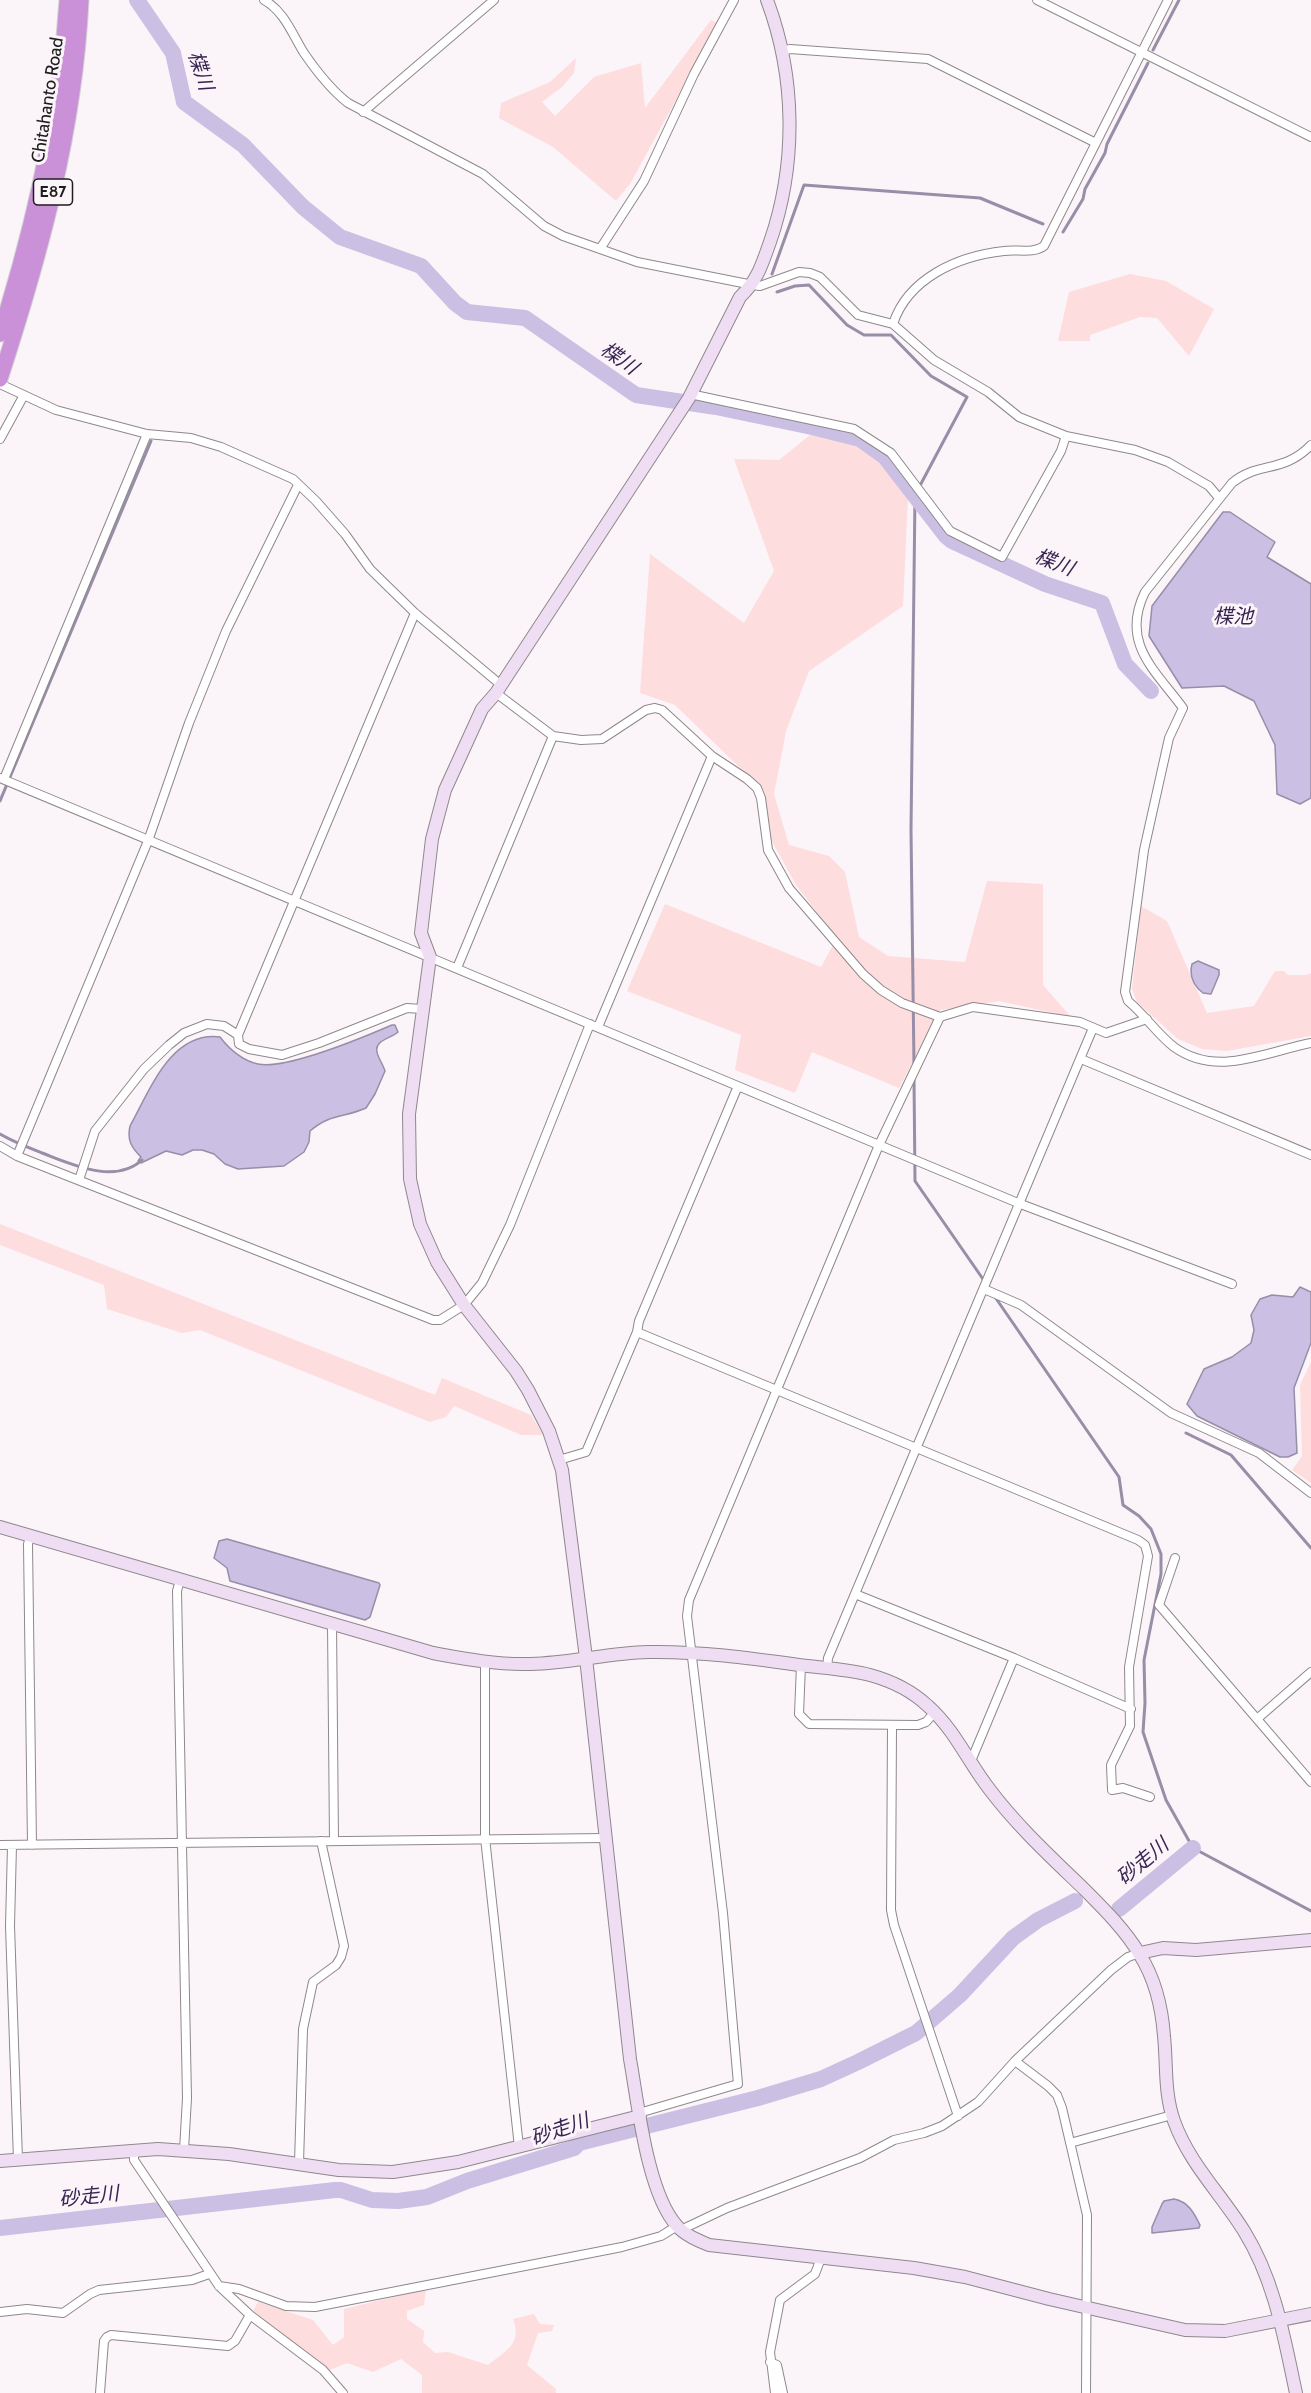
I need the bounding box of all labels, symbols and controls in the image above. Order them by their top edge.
street label: Chitahanto Road [27,36,69,164]
water label: 楪川 [182,48,218,94]
road number: E87 [34,179,72,205]
water label: 楪川 [596,338,642,380]
water label: 楪川 [1031,545,1077,581]
water label: 楪池 [1213,605,1253,629]
water label: 砂走川 [1112,1834,1174,1890]
water label: 砂走川 [528,2109,592,2151]
water label: 砂走川 [58,2182,120,2212]

